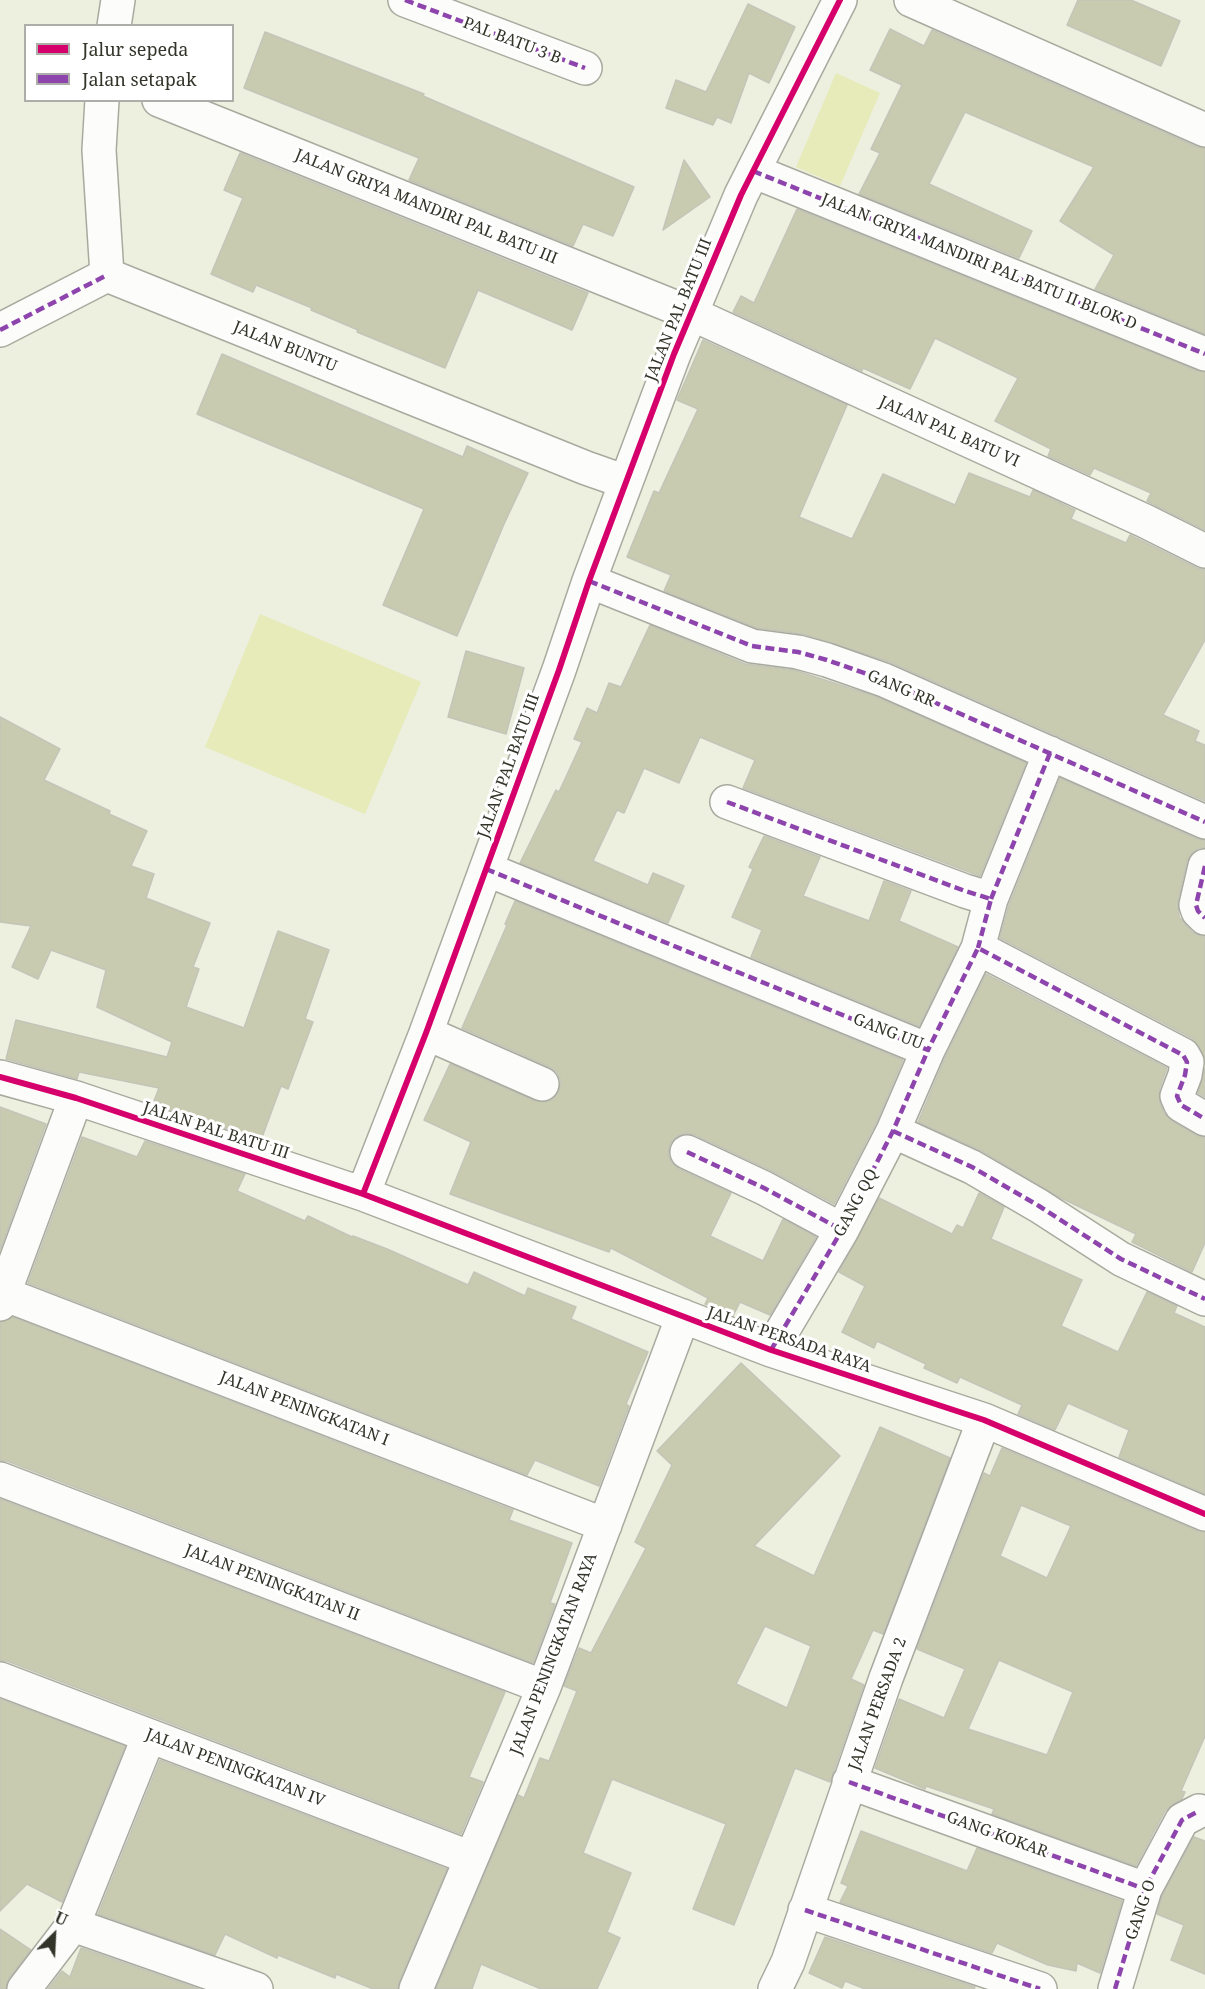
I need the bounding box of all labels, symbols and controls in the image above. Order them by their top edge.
street label: PAL BATU 3 B [460,13,564,69]
legend [24,24,234,102]
text: Jalur sepeda [82,37,188,61]
text: Jalan setapak [82,67,197,91]
street label: JALAN GRIYA MANDIRI PAL BATU III [292,145,560,269]
street label: JALAN GRIYA MANDIRI PAL BATU II BLOK D [818,190,1140,334]
street label: JALAN PAL BATU III [642,236,716,384]
street label: JALAN BUNTU [230,317,340,377]
street label: JALAN PAL BATU VI [876,392,1022,472]
street label: GANG RR [864,666,938,712]
street label: JALAN PAL BATU III [474,691,544,841]
street label: GANG UU [850,1010,926,1054]
street label: JALAN PAL BATU III [141,1098,291,1164]
street label: GANG QQ [830,1166,882,1240]
street label: JALAN PERSADA RAYA [705,1303,873,1377]
street label: JALAN PENINGKATAN I [217,1368,391,1450]
street label: JALAN PENINGKATAN II [182,1541,362,1625]
street label: JALAN PENINGKATAN RAYA [507,1550,601,1758]
street label: JALAN PERSADA 2 [845,1635,911,1773]
street label: JALAN PENINGKATAN IV [143,1725,327,1811]
street label: GANG KOKAR [944,1808,1050,1862]
street label: GANG O [1122,1877,1160,1943]
north arrow [24,1905,84,1965]
text: U [51,1906,71,1931]

